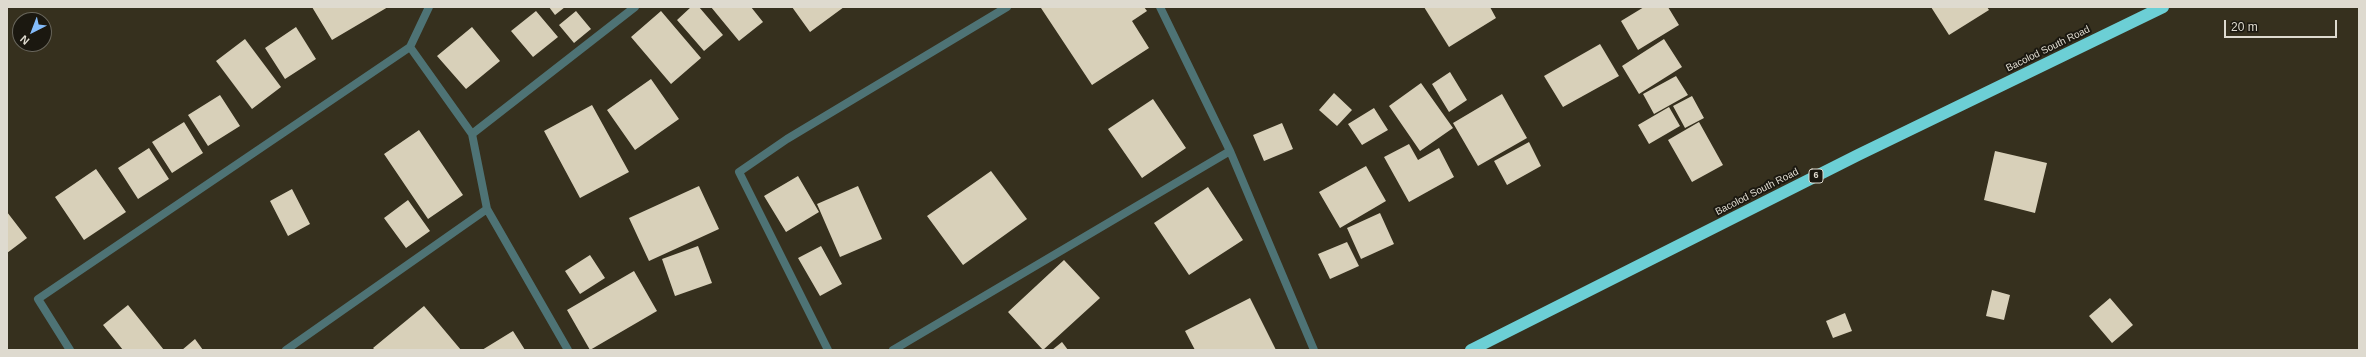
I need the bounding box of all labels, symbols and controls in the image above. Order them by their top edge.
north arrow [12,12,52,52]
scale bar [2226,12,2339,38]
text: 20 m [2231,20,2258,34]
street label: Bacolod South Road [2004,24,2092,74]
text: N [18,33,32,47]
street label: Bacolod South Road [1713,166,1801,218]
road number: 6 [1809,169,1823,183]

